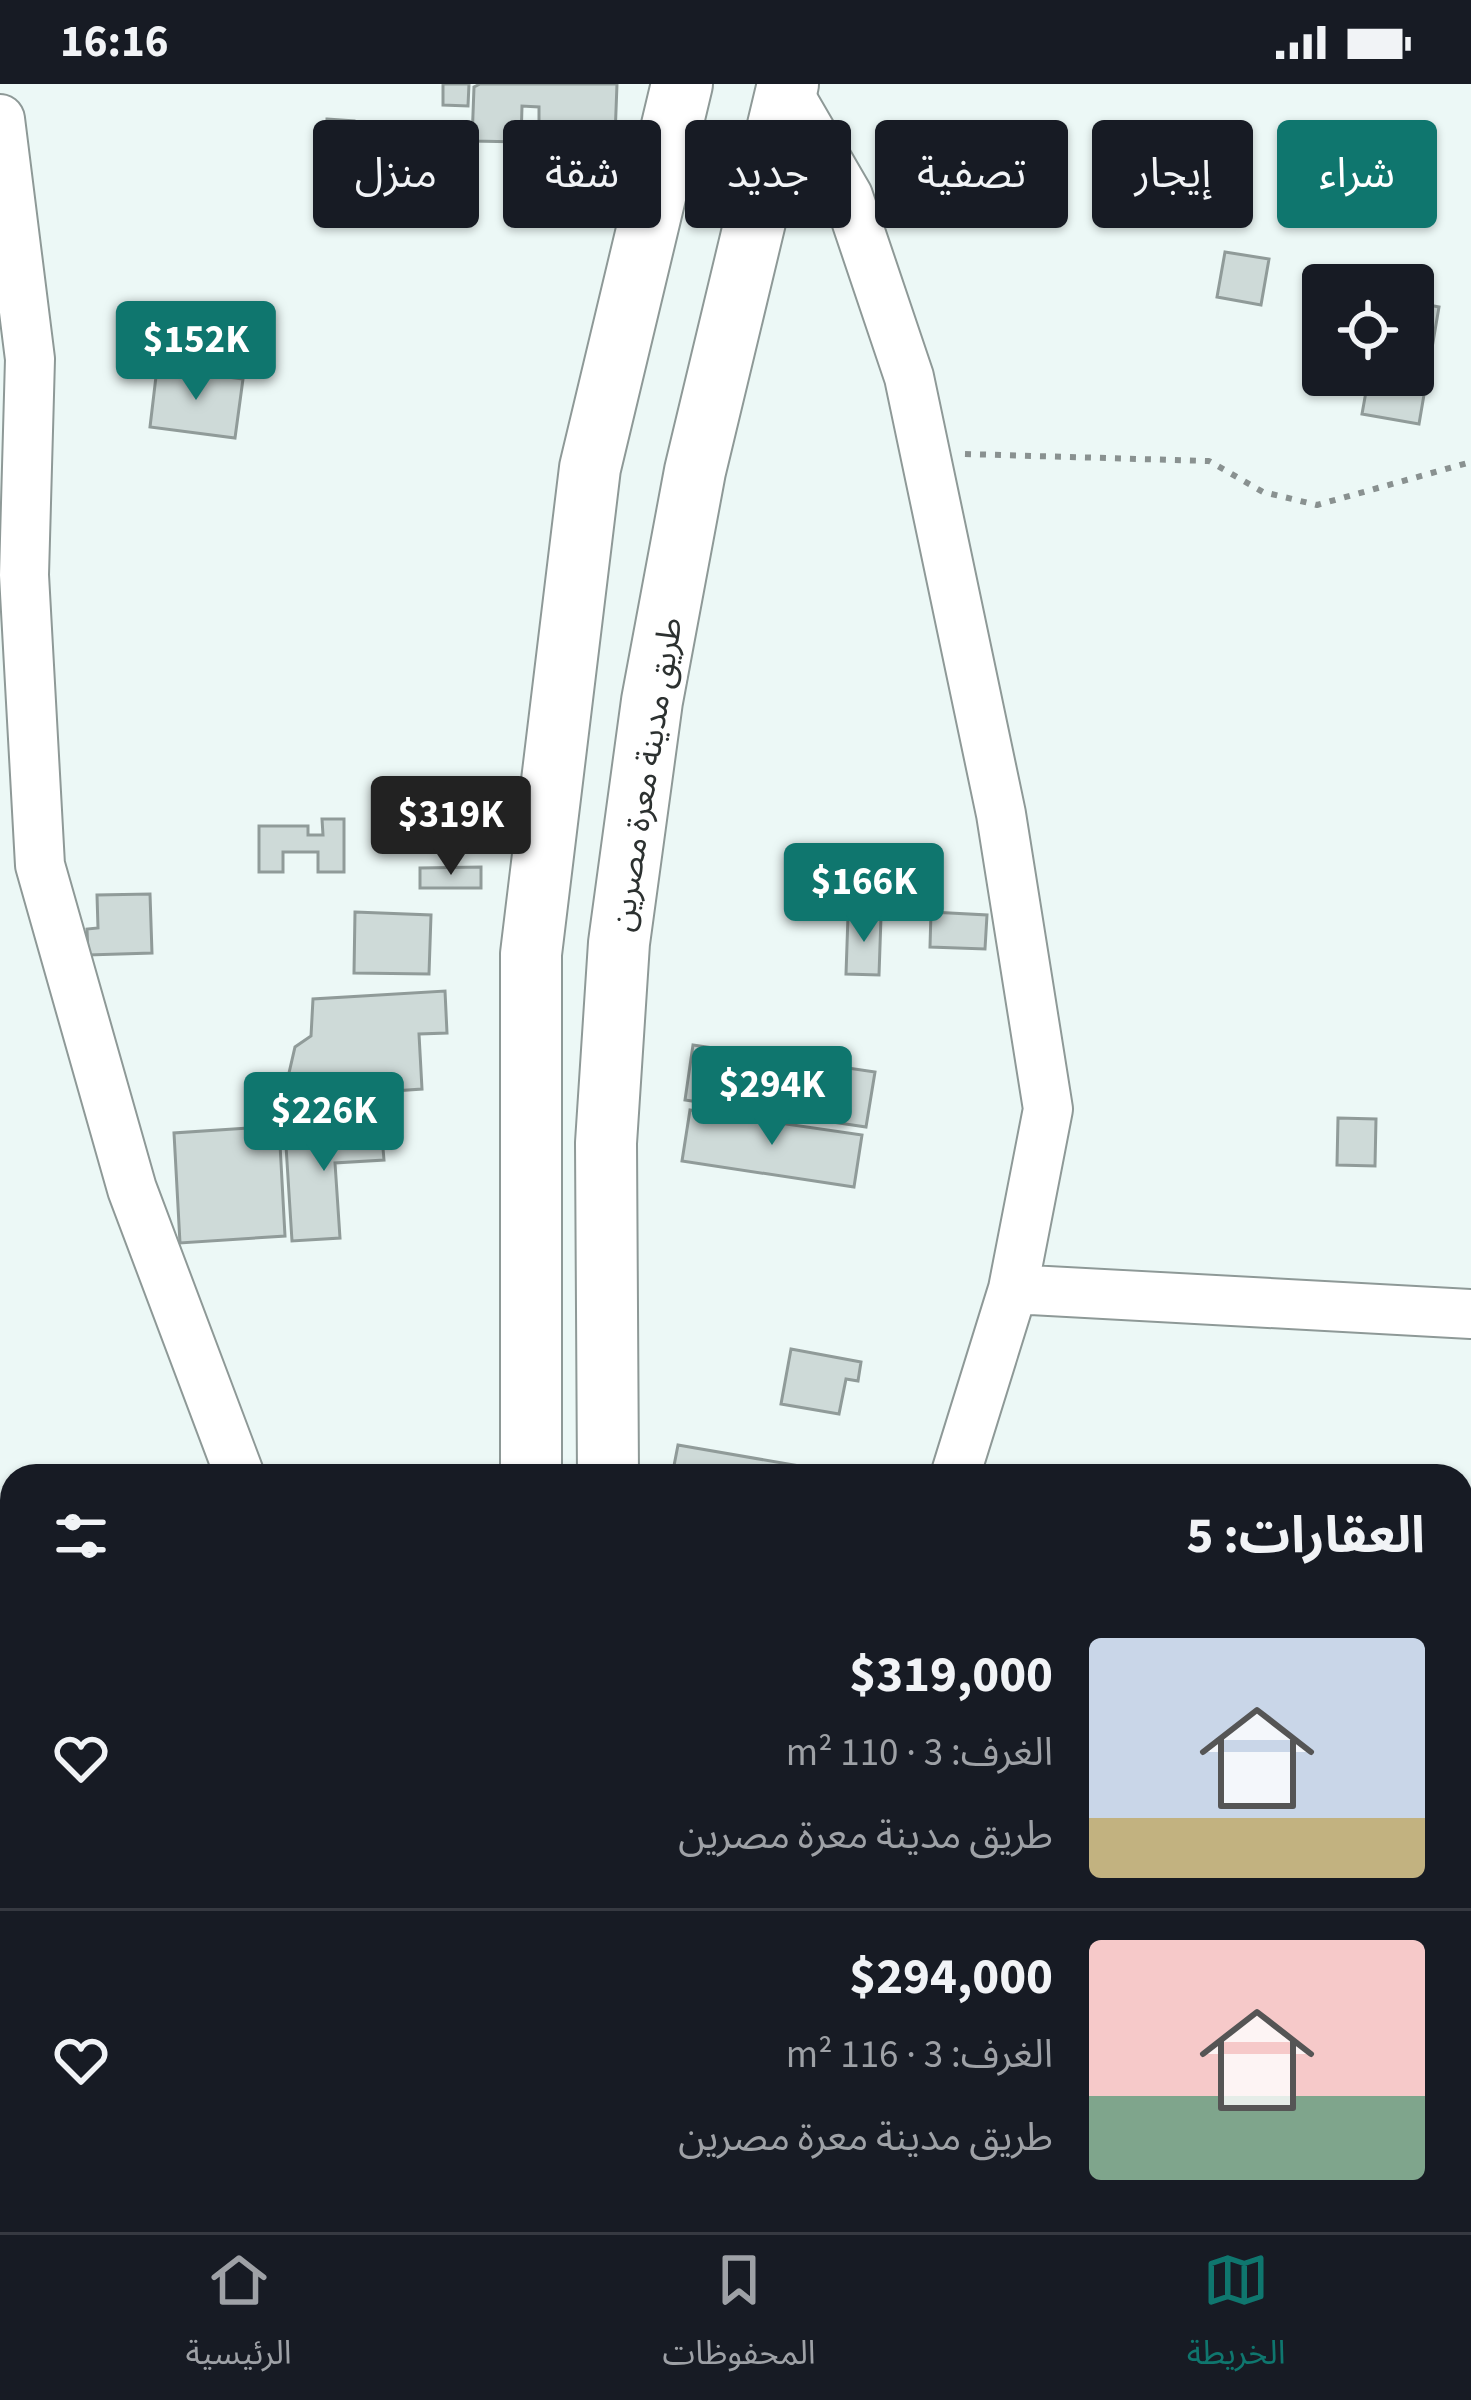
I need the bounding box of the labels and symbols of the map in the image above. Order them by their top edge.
pin: $152K [112,301,280,403]
street label: طريق مدينة معرة مصرين [598,614,695,935]
pin: $319K [367,776,535,878]
pin: $166K [780,843,948,945]
pin: $294K [688,1046,856,1148]
pin: $226K [240,1072,408,1174]

